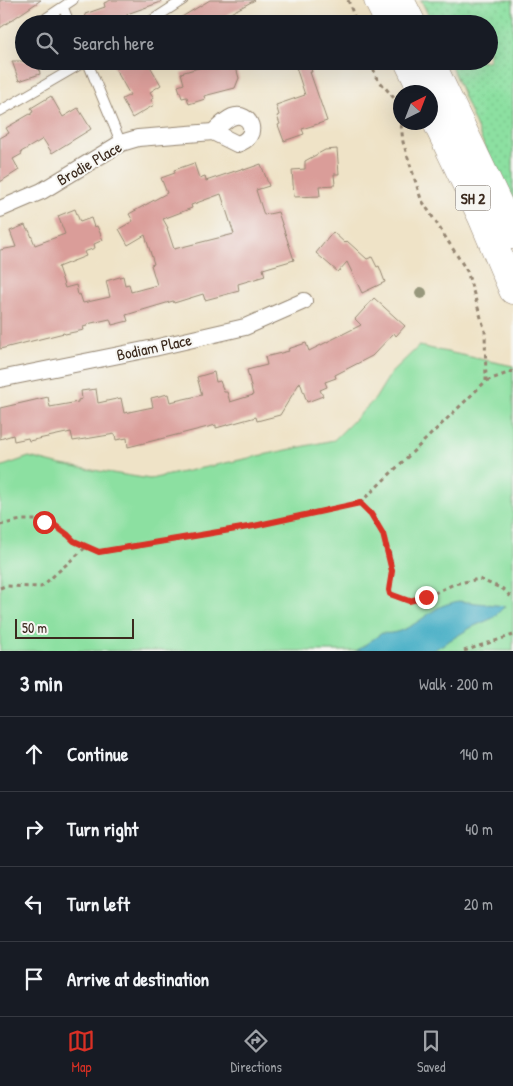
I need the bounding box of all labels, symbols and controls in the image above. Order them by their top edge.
search box [15,15,498,70]
icon: search [33,29,61,57]
text: Search here [73,30,154,56]
north arrow [393,85,438,130]
street label: Brodie Place [53,135,126,190]
road number: SH 2 [456,186,490,210]
street label: Bodiam Place [115,328,194,366]
route start [33,511,56,534]
route end [415,586,438,609]
scale bar [15,616,134,639]
text: 50 m [22,618,47,637]
text: 3 min [20,669,63,698]
text: Walk · 200 m [419,673,493,695]
icon: ahead [20,740,48,768]
text: Continue [67,741,128,767]
text: 140 m [459,743,493,765]
icon: right [20,815,48,843]
text: Turn right [67,816,138,842]
text: 40 m [465,818,493,840]
icon: left [20,890,48,918]
text: Turn left [67,891,130,917]
text: 20 m [464,893,493,915]
icon: arrive [20,965,48,993]
text: Arrive at destination [67,966,209,992]
tab: Map [67,1027,95,1076]
tab: Directions [230,1027,282,1076]
tab: Saved [417,1027,446,1076]

